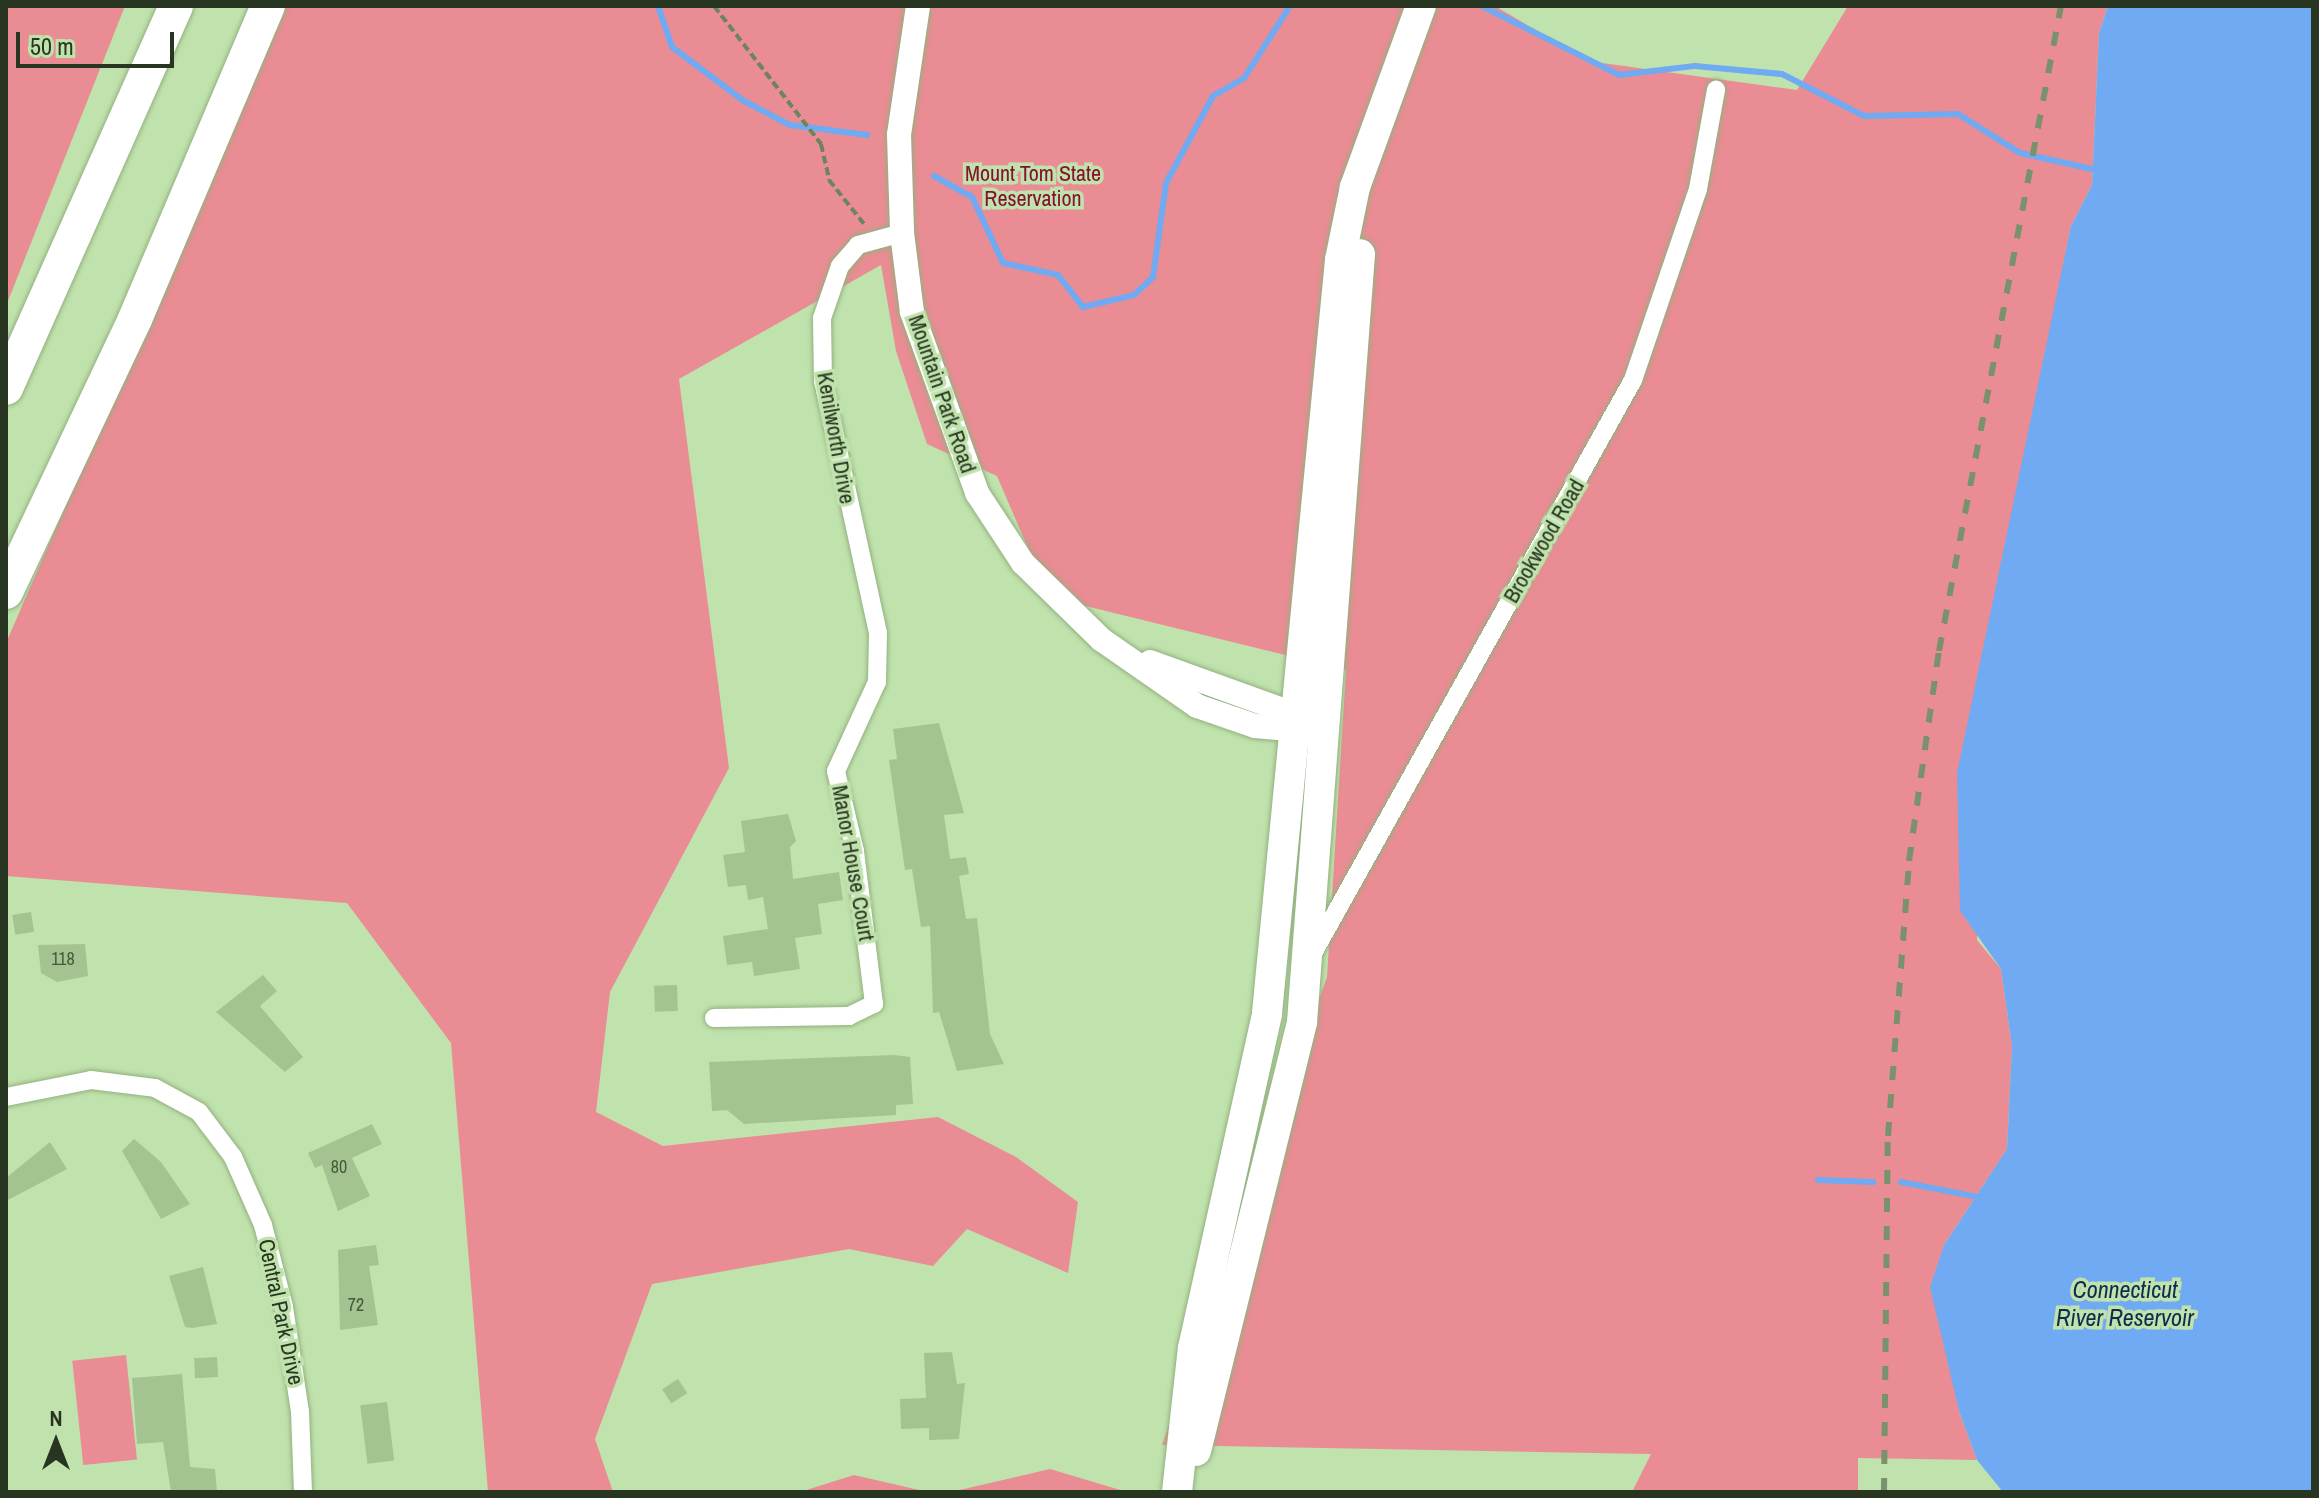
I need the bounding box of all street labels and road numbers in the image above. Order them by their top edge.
street label: Mountain Park Road [903,311,981,477]
street label: Kenilworth Drive [811,370,861,506]
street label: Brookwood Road [1498,474,1590,608]
street label: Manor House Court [826,783,880,943]
street label: Central Park Drive [253,1237,309,1387]

